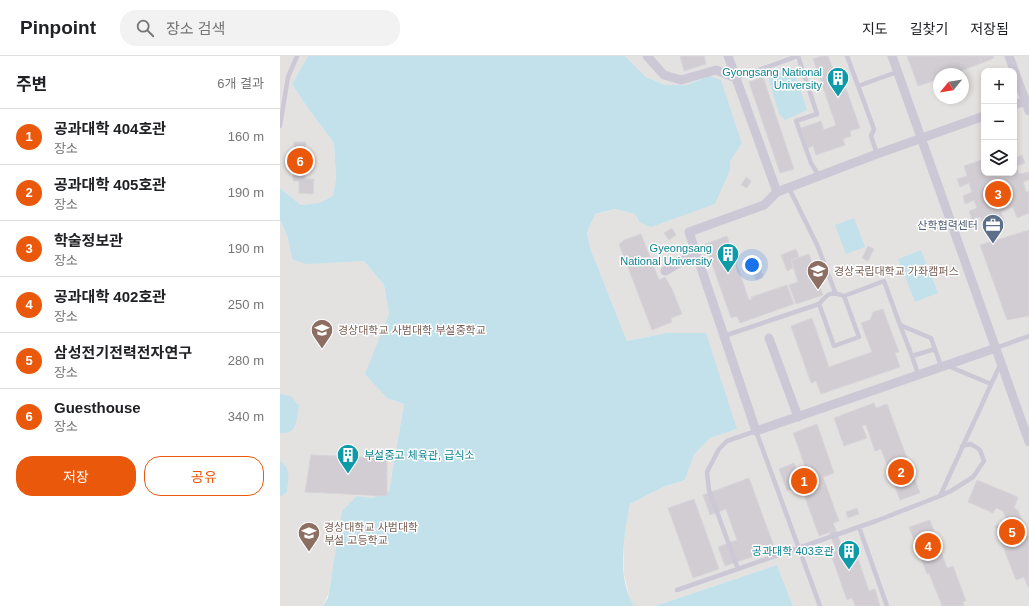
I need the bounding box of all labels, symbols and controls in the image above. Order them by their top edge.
search box [120,10,400,46]
text: Pinpoint [20,17,96,38]
icon: search [134,17,156,39]
text: 장소 검색 [166,20,225,37]
text: 지도 [862,21,888,37]
text: 길찾기 [910,21,948,37]
text: 저장됨 [970,21,1009,37]
building icon: Gyongsang National University [825,65,851,98]
place label: Gyongsang National University [722,66,822,91]
north arrow [933,68,969,104]
map controls [981,68,1017,176]
button: + [981,68,1017,104]
text: 주변 [16,75,47,94]
text: 6개 결과 [217,76,264,91]
button: − [981,104,1017,140]
text: 공과대학 404호관 [54,120,166,137]
text: 1 [25,129,33,144]
text: 160 m [228,129,264,144]
button: layers [981,140,1017,176]
text: 장소 [54,141,78,156]
pin: 6 [287,146,313,176]
text: 공과대학 405호관 [54,176,166,193]
pin: 3 [985,179,1011,209]
text: 2 [25,185,33,200]
text: 190 m [228,185,264,200]
text: 장소 [54,197,78,212]
office icon: 산학협력센터 [980,212,1006,245]
place label: 산학협력센터 [917,219,978,231]
text: 학술정보관 [54,232,123,249]
text: 3 [25,241,33,256]
text: 190 m [228,241,264,256]
building icon: Gyeongsang National University [715,241,741,274]
place label: Gyeongsang National University [620,242,712,267]
text: 장소 [54,253,78,268]
your location [742,255,762,275]
school or university icon: 경상국립대학교 가좌캠퍼스 [805,258,831,291]
place label: 경상국립대학교 가좌캠퍼스 [834,265,959,277]
text: 공과대학 402호관 [54,288,166,305]
text: 4 [25,297,33,312]
text: 250 m [228,297,264,312]
text: 장소 [54,309,78,324]
school or university icon: 경상대학교 사범대학 부설중학교 [309,317,335,350]
place label: 경상대학교 사범대학 부설중학교 [338,324,486,336]
text: 삼성전기전력전자연구 [54,344,192,361]
text: 5 [25,353,33,368]
text: 280 m [228,353,264,368]
text: 장소 [54,365,78,380]
text: Guesthouse [54,399,141,416]
text: 6 [25,409,33,424]
text: 340 m [228,409,264,424]
text: 장소 [54,419,78,434]
building icon: 부설중고 체육관, 급식소 [335,442,361,475]
place label: 부설중고 체육관, 급식소 [364,449,474,461]
button: 저장 [16,456,136,496]
button: 공유 [144,456,264,496]
pin: 2 [888,457,914,487]
pin: 1 [791,466,817,496]
pin: 5 [999,517,1025,547]
school or university icon: 경상대학교 사범대학 부설 고등학교 [296,520,322,553]
place label: 경상대학교 사범대학 부설 고등학교 [324,521,418,546]
pin: 4 [915,531,941,561]
building icon: 공과대학 403호관 [836,538,862,571]
place label: 공과대학 403호관 [752,545,834,557]

